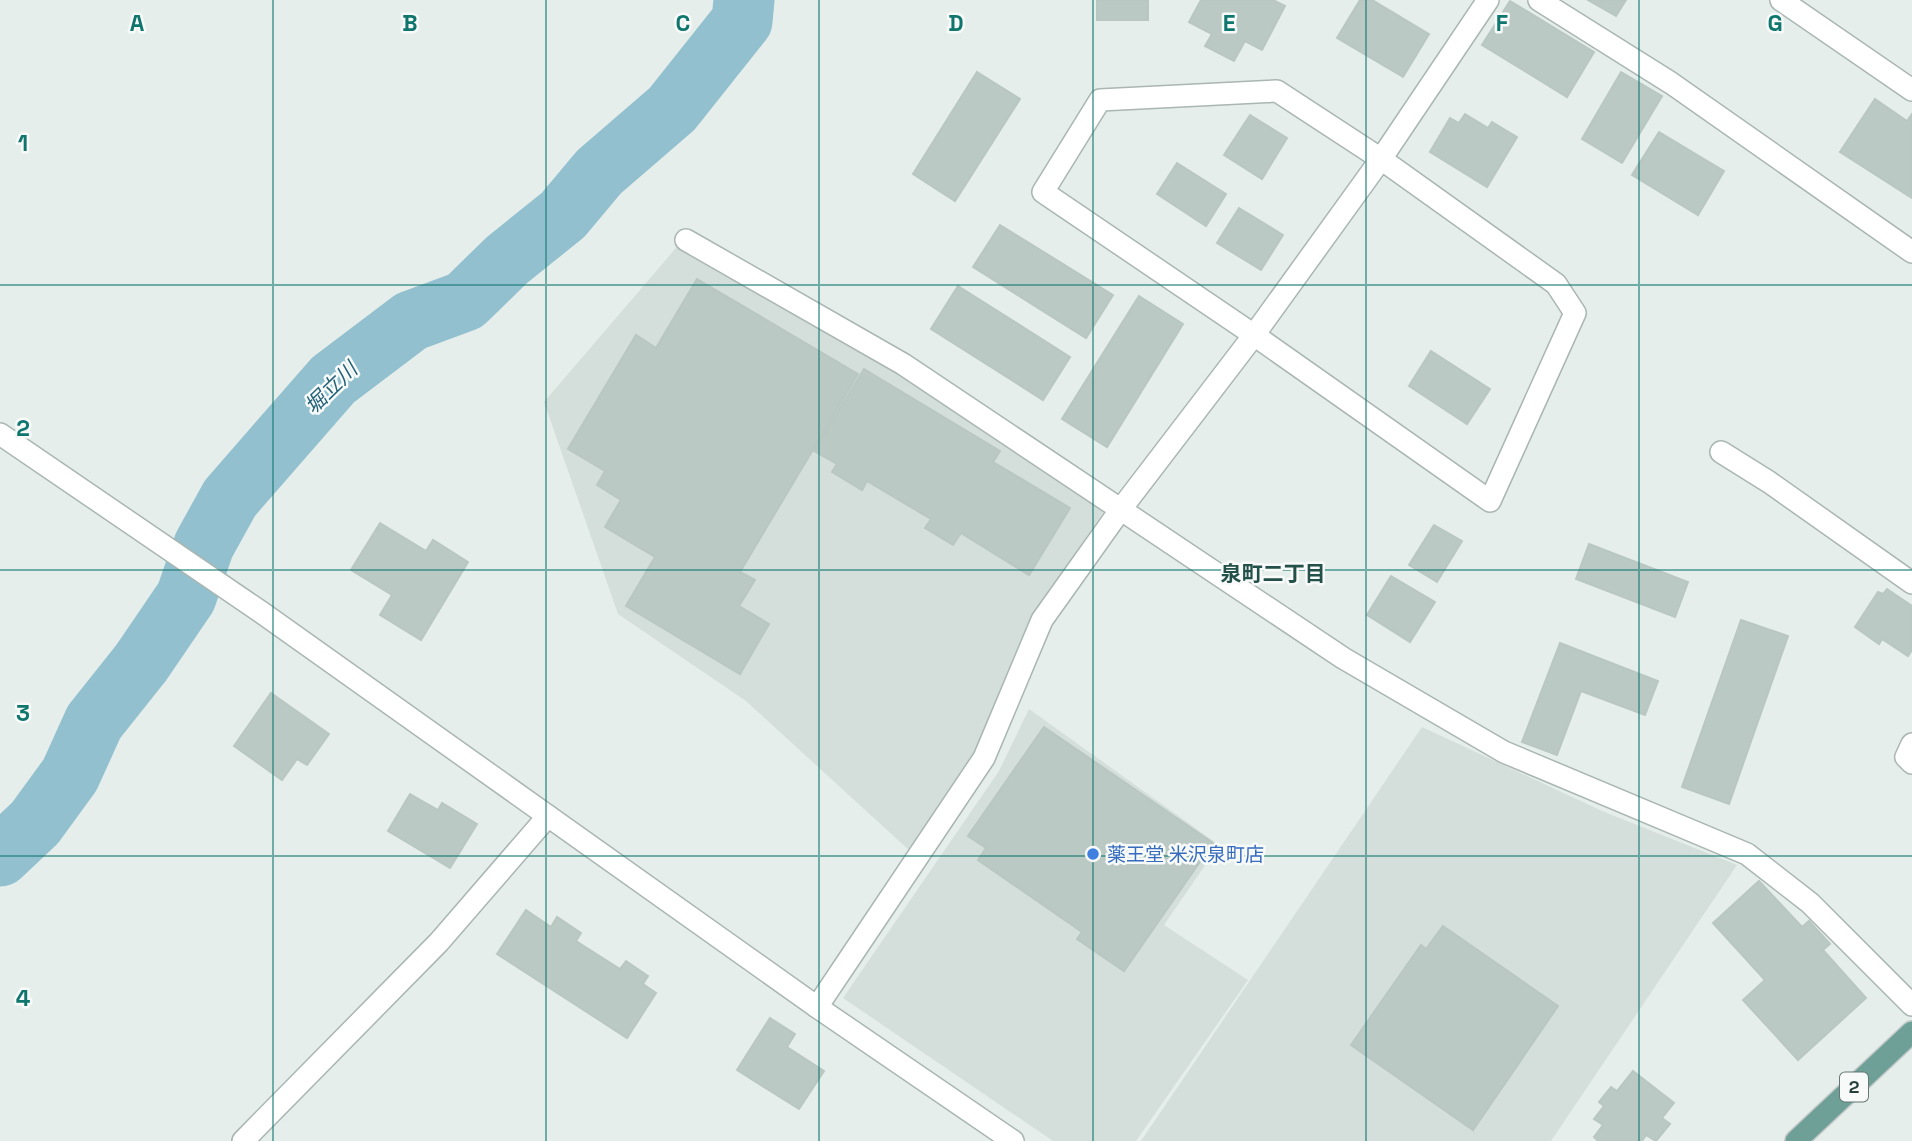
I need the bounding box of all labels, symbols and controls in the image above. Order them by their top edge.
text: A [130,8,145,38]
text: B [402,8,418,38]
text: C [676,8,690,38]
text: D [948,8,964,38]
text: E [1223,8,1235,38]
text: F [1496,8,1508,38]
text: G [1767,8,1783,38]
text: 1 [18,128,28,158]
water label: 堀立川 [299,355,364,419]
text: 2 [16,413,30,443]
district label: 泉町二丁目 [1221,560,1326,587]
text: 3 [16,698,30,728]
place label: 薬王堂 米沢泉町店 [1107,842,1264,867]
marker: 薬王堂 米沢泉町店 [1085,846,1101,862]
text: 4 [16,983,31,1013]
road number: 2 [1840,1072,1868,1102]

